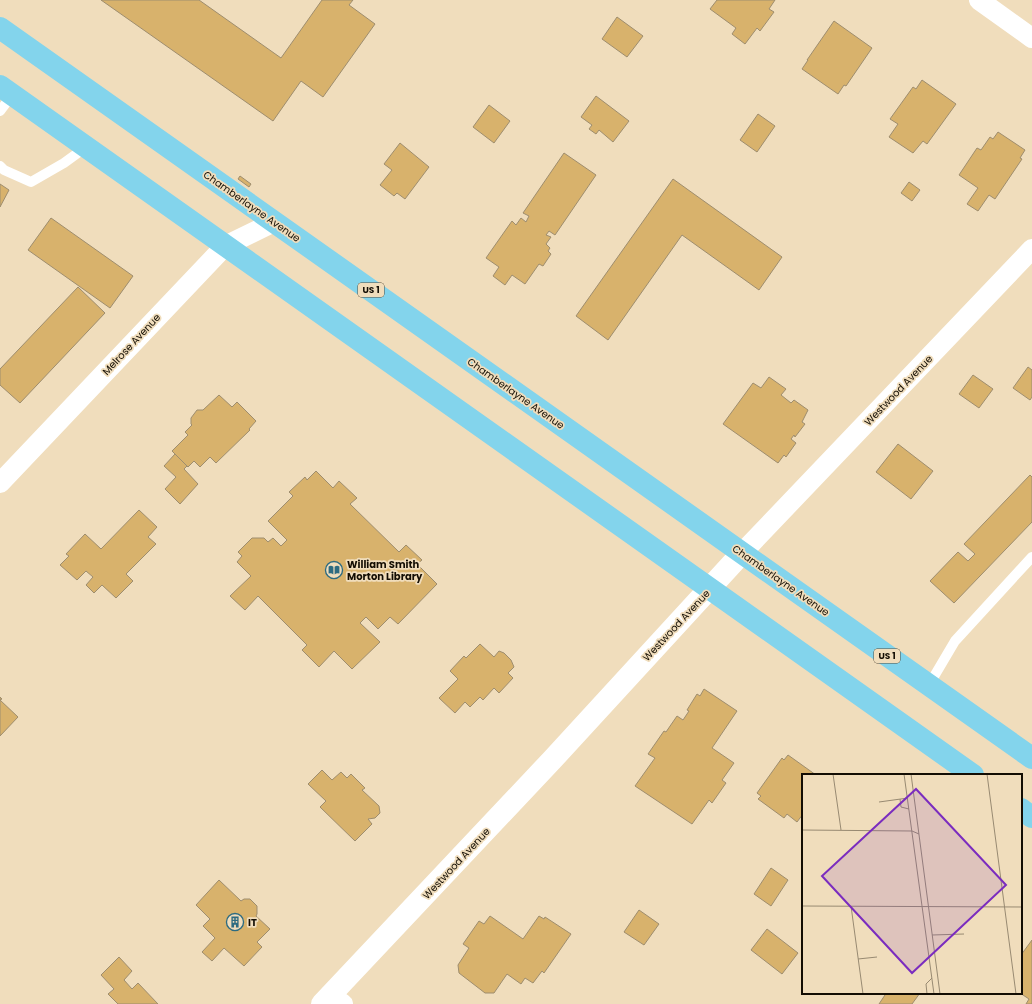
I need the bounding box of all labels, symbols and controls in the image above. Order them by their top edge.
street label: Chamberlayne Avenue [200,167,303,246]
road number: US 1 [358,283,384,297]
street label: Melrose Avenue [99,310,164,378]
street label: Westwood Avenue [861,352,936,429]
street label: Chamberlayne Avenue [464,354,567,433]
street label: Chamberlayne Avenue [729,541,832,620]
place label: William Smith Morton Library [347,557,423,584]
library icon: William Smith Morton Library [324,560,344,580]
street label: Westwood Avenue [639,586,713,664]
road number: US 1 [874,649,900,663]
inset map [802,774,1022,994]
street label: Westwood Avenue [419,824,493,902]
building icon: IT [225,912,245,932]
place label: IT [248,915,257,930]

